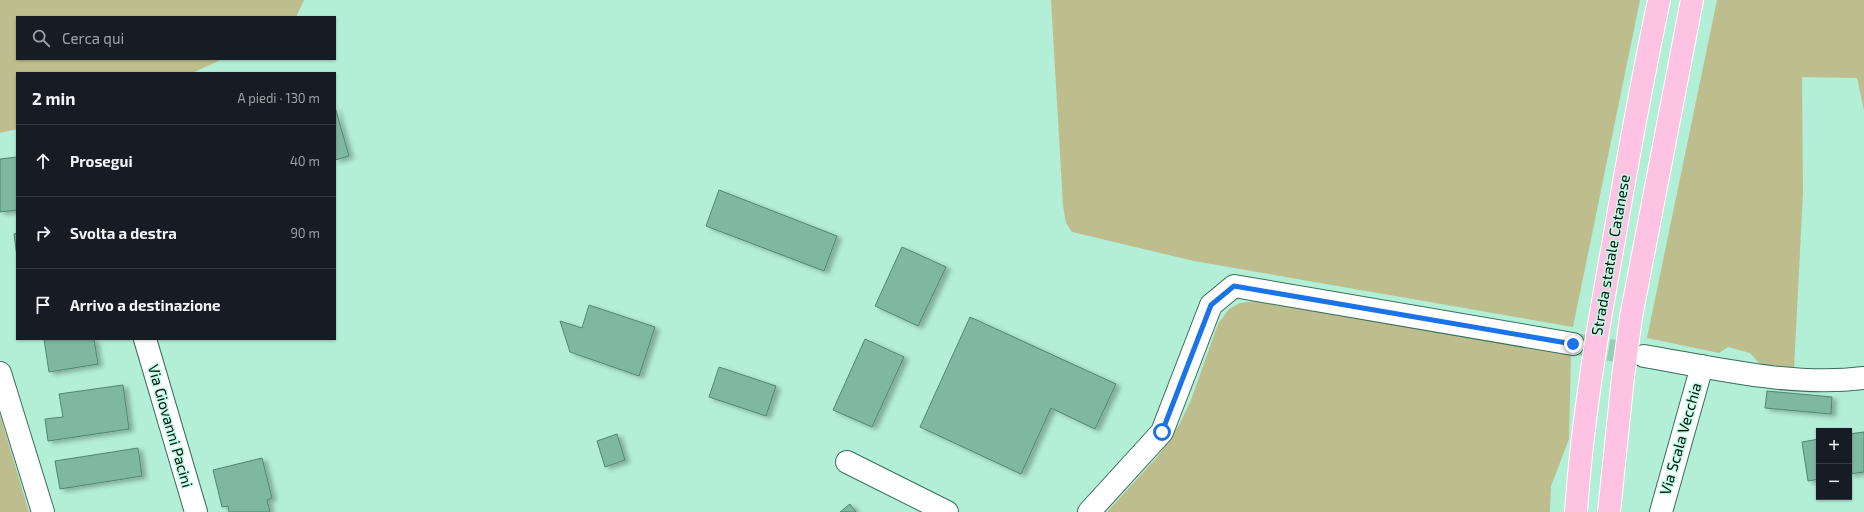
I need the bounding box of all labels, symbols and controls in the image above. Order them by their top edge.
search box [16,16,336,60]
icon: search [30,27,52,49]
text: Cerca qui [62,29,124,47]
text: 2 min [32,88,75,108]
text: A piedi · 130 m [238,90,320,106]
icon: ahead [32,150,54,172]
text: Prosegui [70,152,133,170]
text: 40 m [290,153,320,169]
street label: Strada statale Catanese [1587,173,1633,337]
icon: right [32,222,54,244]
text: Svolta a destra [70,224,177,242]
text: 90 m [290,225,320,241]
icon: arrive [32,294,54,316]
text: Arrivo a destinazione [70,296,221,314]
route end [1564,335,1582,353]
street label: Via Giovanni Pacini [145,362,197,489]
street label: Via Scala Vecchia [1655,381,1705,497]
route start [1153,423,1171,441]
map controls [1816,428,1852,500]
button: + [1816,428,1852,464]
button: − [1816,464,1852,500]

